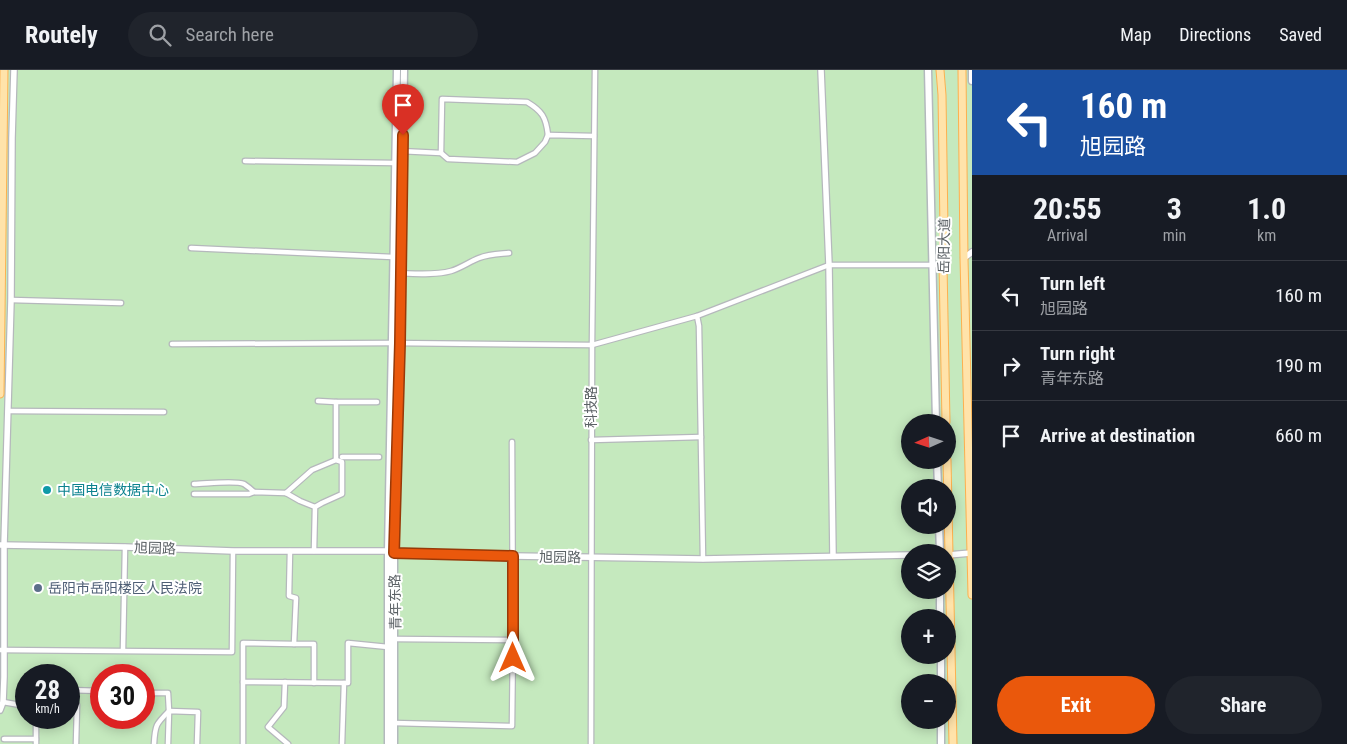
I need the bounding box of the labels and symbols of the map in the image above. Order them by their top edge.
pin [382,84,424,135]
street label: 岳阳大道 [936,218,952,274]
street label: 科技路 [583,386,599,428]
north arrow [901,414,956,469]
place label: 中国电信数据中心 [57,482,169,498]
marker: 中国电信数据中心 [41,484,53,496]
street label: 旭园路 [134,539,176,557]
street label: 旭园路 [539,549,581,565]
street label: 青年东路 [387,574,403,630]
place label: 岳阳市岳阳楼区人民法院 [48,580,202,596]
marker: 岳阳市岳阳楼区人民法院 [32,582,44,594]
position arrow [486,631,538,683]
speed limit sign: 30 [90,664,155,729]

